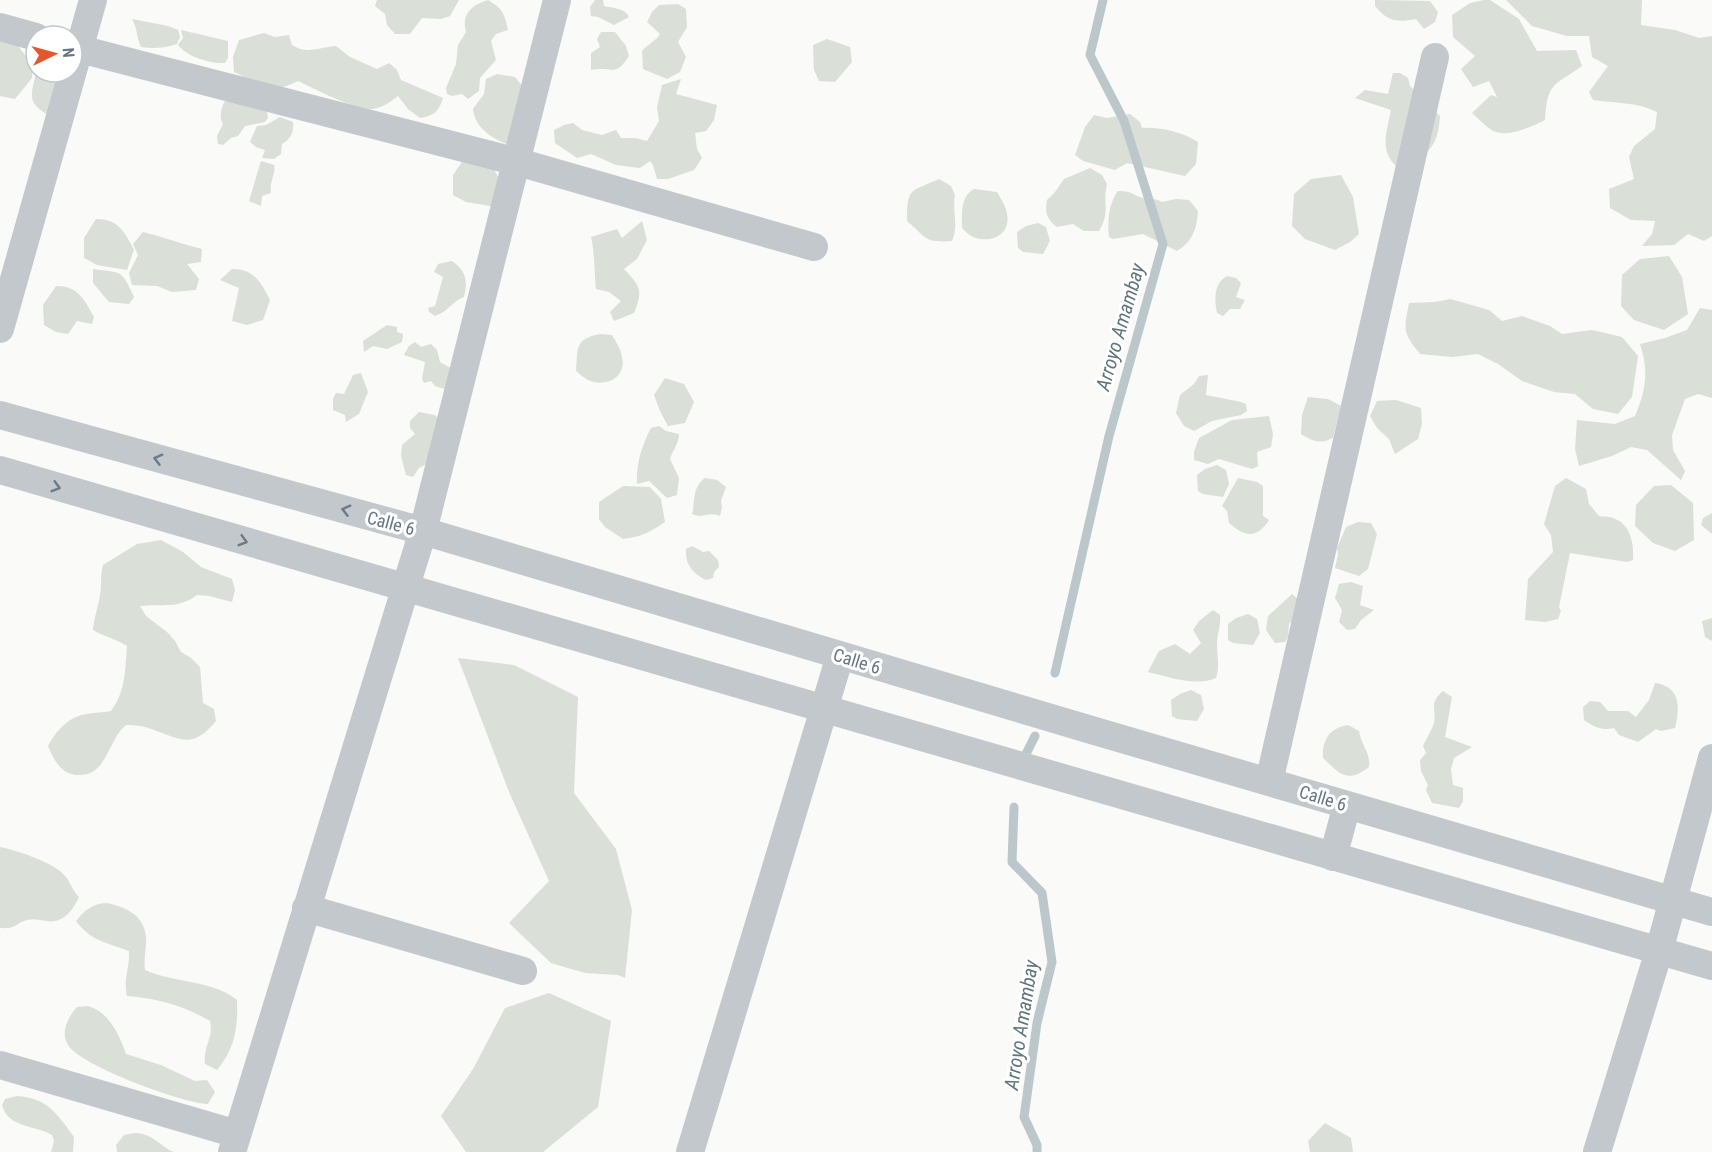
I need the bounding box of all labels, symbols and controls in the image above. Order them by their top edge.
north arrow [24,24,84,84]
text: N [59,47,78,58]
water label: Arroyo Amambay [1090,260,1150,394]
one-way arrow [154,453,164,466]
one-way arrow [50,480,61,492]
one-way arrow [342,505,352,518]
street label: Calle 6 [365,507,417,539]
one-way arrow [238,534,248,546]
street label: Calle 6 [831,644,883,678]
street label: Calle 6 [1297,781,1349,815]
water label: Arroyo Amambay [999,957,1043,1093]

